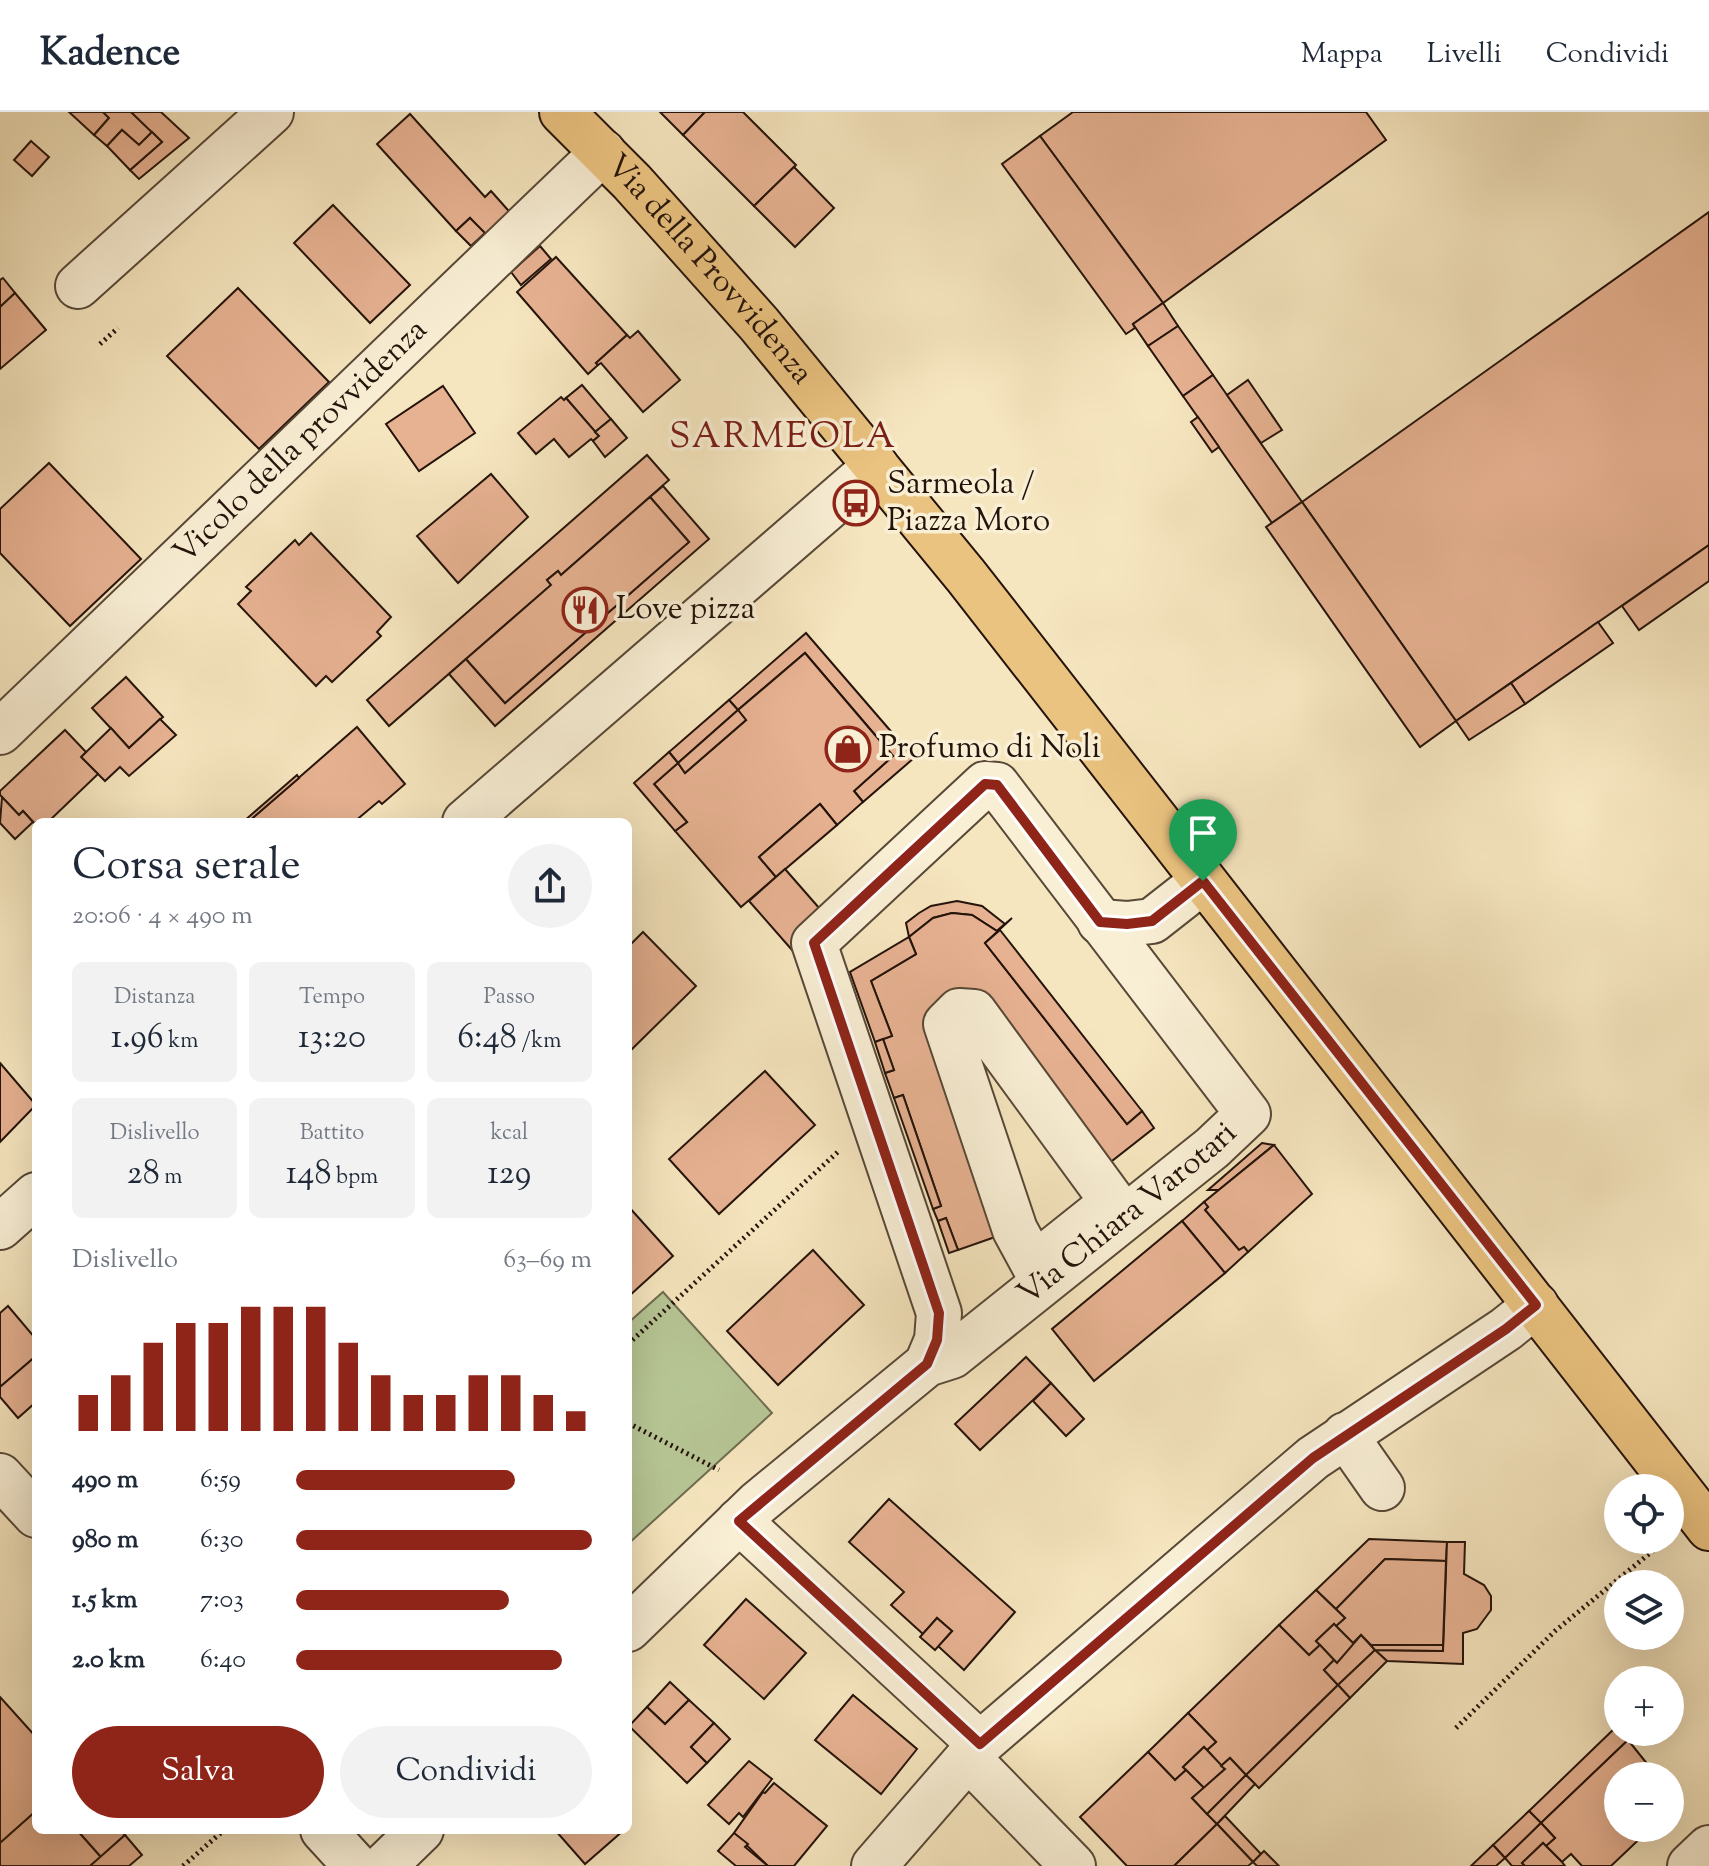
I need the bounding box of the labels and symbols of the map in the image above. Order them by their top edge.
street label: Via della Provvidenza [595,145,823,395]
street label: Vicolo della provvidenza [164,309,439,576]
district label: SARMEOLA [669,412,897,464]
place label: Sarmeola / Piazza Moro [887,462,1050,545]
bus stop icon: Sarmeola / Piazza Moro [832,479,880,527]
restaurant icon: Love pizza [561,586,609,634]
place label: Love pizza [616,587,755,633]
shop icon: Profumo di Noli [824,725,872,773]
place label: Profumo di Noli [879,726,1100,772]
pin [1169,799,1237,881]
street label: Via Chiara Varotari [1009,1112,1248,1317]

